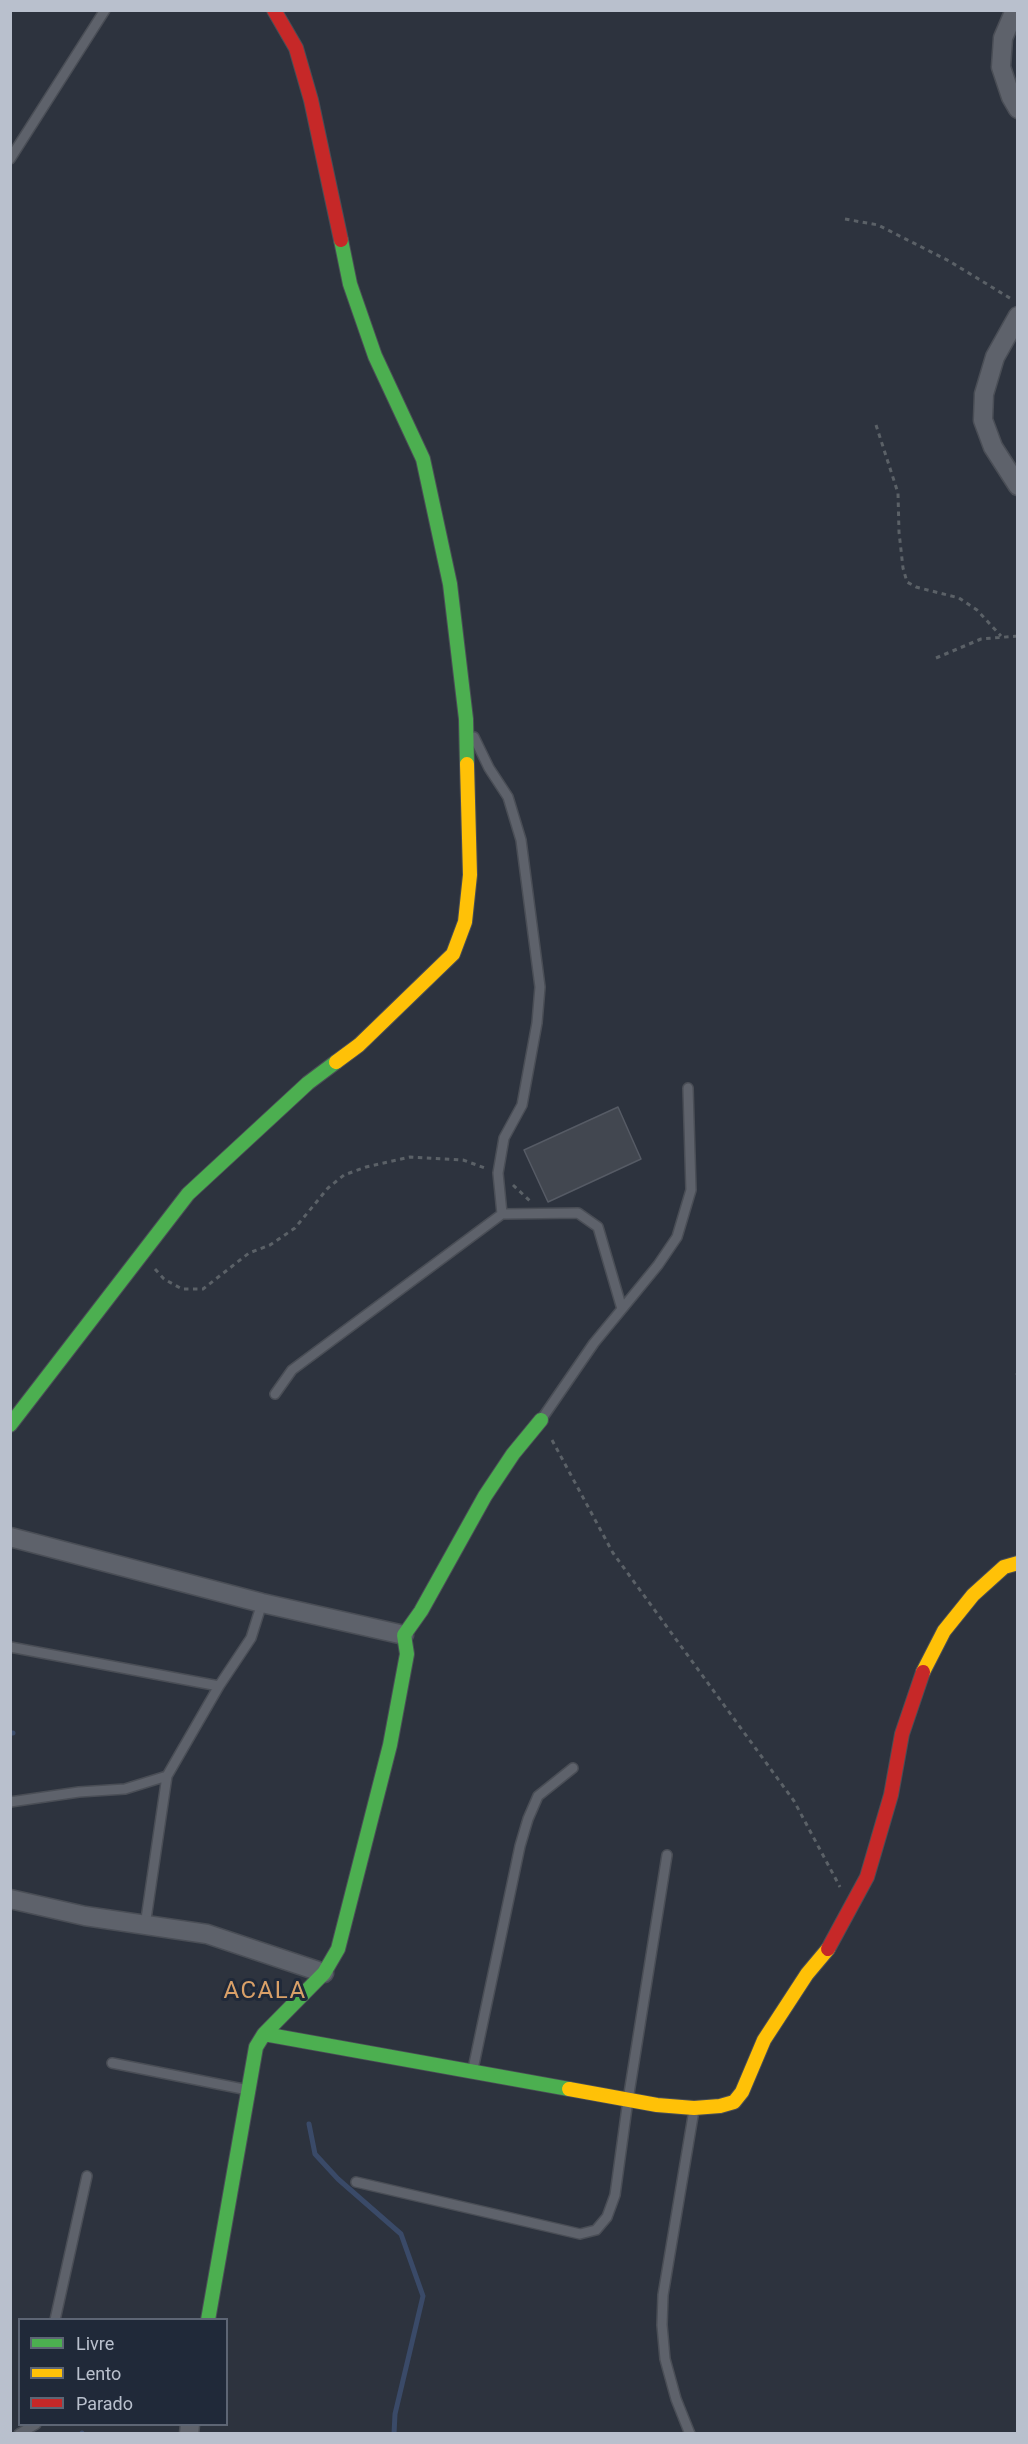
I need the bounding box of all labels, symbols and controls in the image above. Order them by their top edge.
district label: ACALA [223,1978,307,2006]
legend [18,2318,228,2426]
text: Livre [76,2333,114,2354]
text: Lento [76,2363,121,2384]
text: Parado [76,2393,133,2414]

